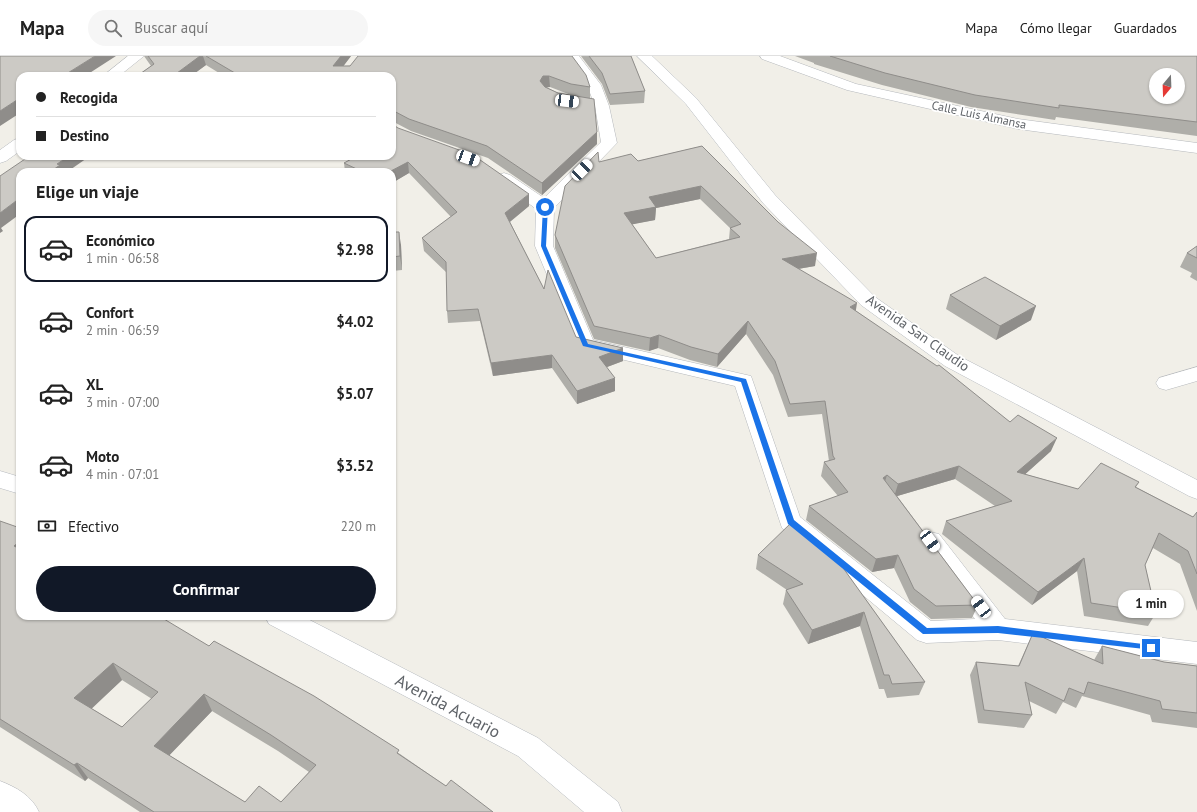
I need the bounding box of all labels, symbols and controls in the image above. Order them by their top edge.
search box [88,10,368,46]
text: Mapa [20,16,64,40]
icon: search [102,17,124,39]
text: Buscar aquí [134,18,208,37]
text: Mapa [965,19,998,37]
text: Cómo llegar [1020,19,1092,37]
text: Guardados [1114,19,1177,37]
north arrow [1149,68,1185,104]
map controls [1149,68,1185,104]
text: Recogida [60,88,118,107]
car [554,94,580,108]
street label: Calle Luis Almansa [930,97,1028,132]
text: Destino [60,126,109,145]
car [455,148,481,168]
car [569,157,595,183]
text: Elige un viaje [36,180,139,203]
route start [536,198,554,216]
icon: car [38,231,74,267]
text: Económico [86,231,155,250]
text: $2.98 [336,240,374,259]
text: 1 min · 06:58 [86,250,159,267]
street label: Avenida San Claudio [863,291,973,375]
icon: car [38,303,74,339]
text: Confort [86,303,134,322]
text: $4.02 [336,312,374,331]
text: 2 min · 06:59 [86,322,159,339]
icon: car [38,375,74,411]
text: XL [86,375,103,394]
text: $5.07 [336,384,374,403]
text: 3 min · 07:00 [86,394,159,411]
icon: car [38,447,74,483]
text: Moto [86,447,119,466]
text: $3.52 [336,456,374,475]
text: 4 min · 07:01 [86,466,159,483]
icon: cash [36,515,58,537]
text: Efectivo [68,517,119,536]
text: 220 m [341,518,376,535]
car [918,528,942,554]
button: Confirmar [36,566,376,612]
callout: 1 min [1118,590,1184,618]
car [969,594,993,620]
text: 1 min [1135,595,1167,612]
route end [1142,639,1160,657]
street label: Avenida Acuario [392,669,504,743]

